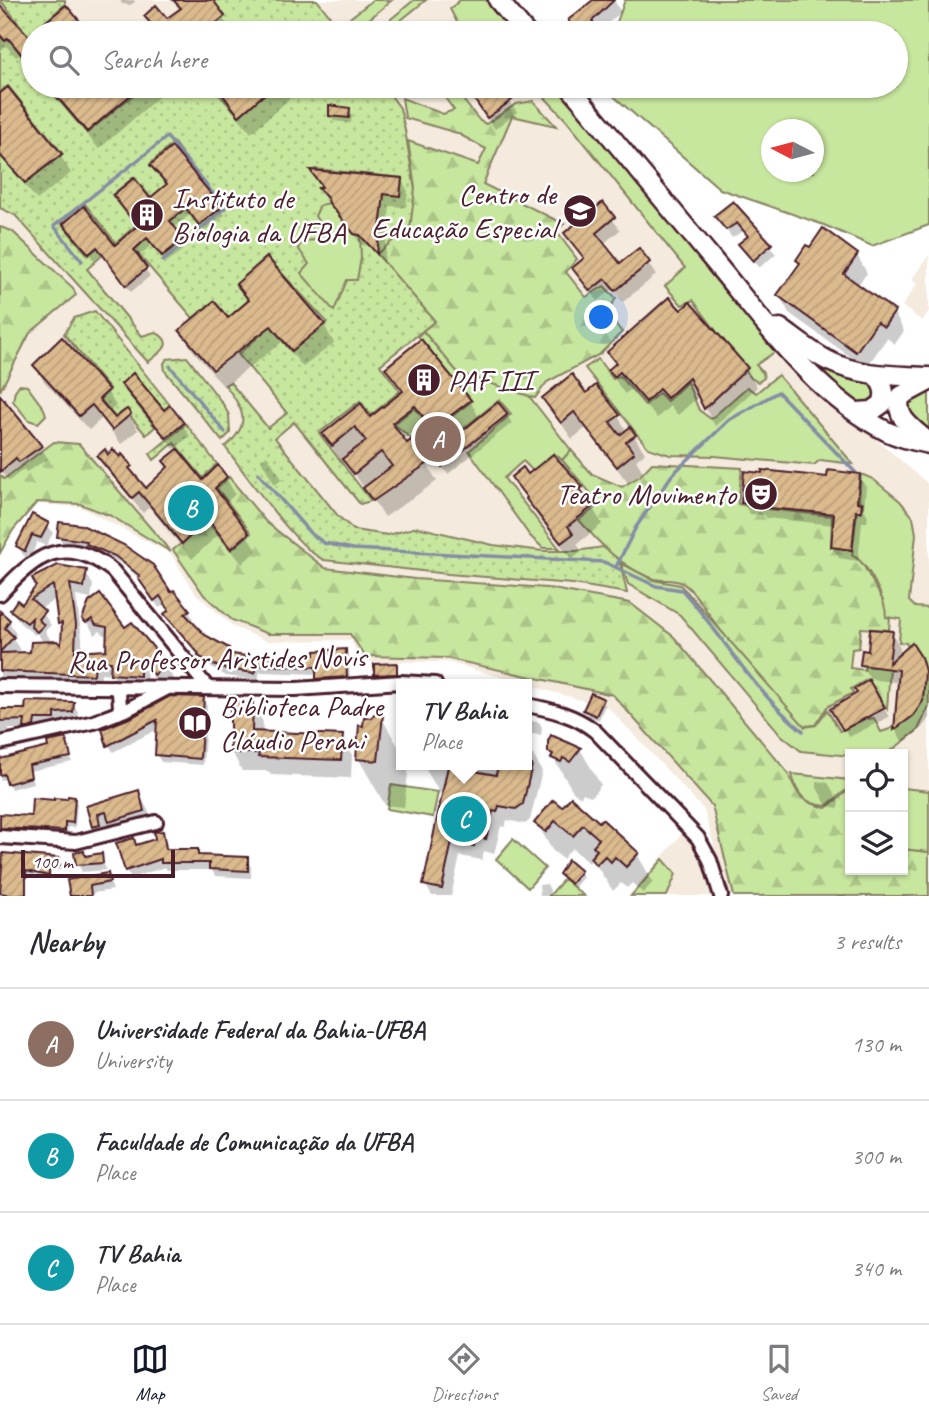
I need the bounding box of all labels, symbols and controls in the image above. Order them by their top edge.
search box [21,21,908,98]
icon: search [45,41,83,79]
text: Search here [101,43,207,76]
north arrow [761,119,824,182]
place label: Centro de Educação Especial [371,175,561,247]
place label: Instituto de Biologia da UFBA [172,179,346,251]
school or university icon: Centro de Educação Especial [561,192,599,230]
building icon: Instituto de Biologia da UFBA [128,196,166,234]
your location [584,300,618,334]
building icon: PAF III [405,361,443,399]
place label: PAF III [448,361,540,399]
pin: A [415,413,461,465]
place label: Teatro Movimento [556,475,737,513]
theatre icon: Teatro Movimento [742,475,780,513]
pin: B [168,482,214,534]
street label: Rua Professor Aristides Novis [67,637,369,681]
popup [396,679,532,770]
place label: Biblioteca Padre Cláudio Perani [220,687,385,759]
text: TV Bahia [421,694,507,727]
library icon: Biblioteca Padre Cláudio Perani [176,704,214,742]
text: Place [421,727,462,756]
map controls [845,749,908,875]
button: locate [845,749,908,812]
pin: C [441,793,487,845]
button: layers [845,812,908,875]
scale bar [21,847,175,879]
text: 100 m [32,850,73,874]
text: Nearby [28,923,104,961]
text: 3 results [834,927,901,956]
text: Universidade Federal da Bahia-UFBA [95,1013,425,1046]
text: A [45,1030,57,1059]
text: 130 m [852,1030,901,1059]
text: University [95,1046,172,1075]
text: Faculdade de Comunicação da UFBA [95,1125,413,1158]
text: B [45,1142,57,1171]
text: 300 m [852,1142,901,1171]
text: Place [95,1158,135,1187]
text: TV Bahia [95,1237,180,1270]
text: C [46,1254,56,1283]
text: 340 m [852,1254,901,1283]
text: Place [95,1270,135,1299]
tab: Map [131,1340,169,1406]
tab: Directions [431,1340,498,1406]
tab: Saved [760,1340,798,1406]

